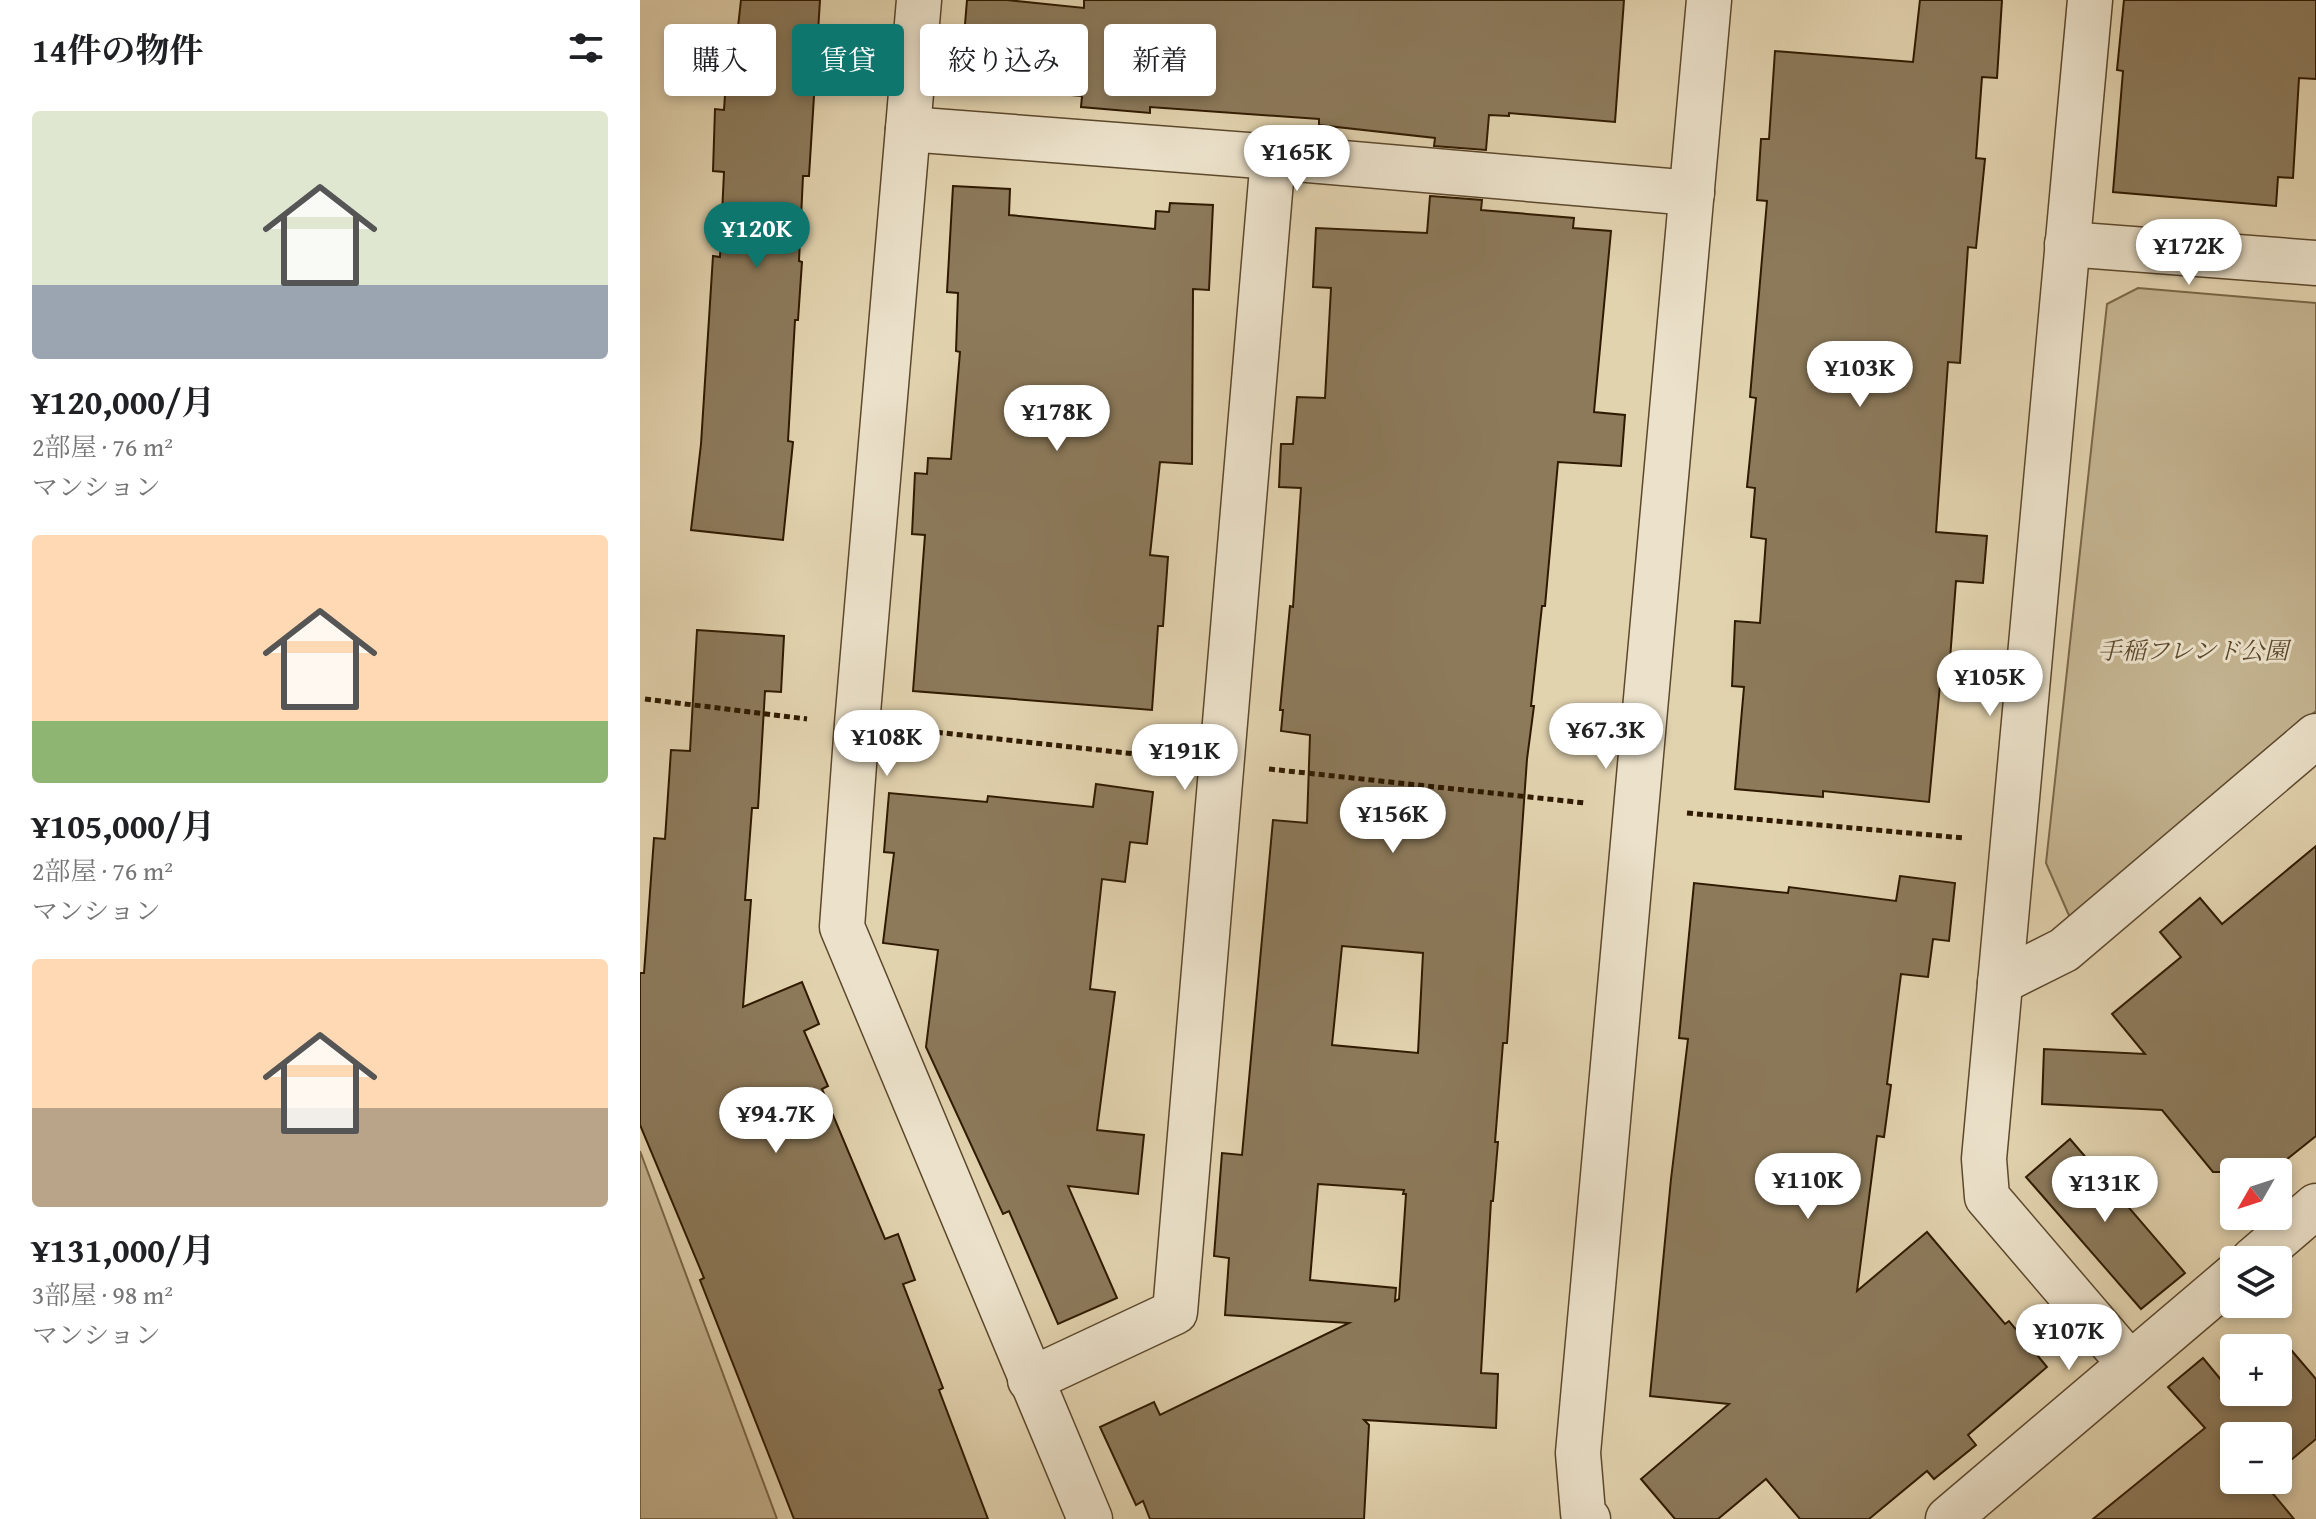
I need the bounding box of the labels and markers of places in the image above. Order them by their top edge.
pin: ¥165K [1241,125,1353,193]
pin: ¥120K [701,202,813,270]
pin: ¥172K [2133,219,2245,287]
pin: ¥103K [1804,341,1916,409]
pin: ¥178K [1001,385,1113,453]
pin: ¥105K [1934,650,2046,718]
pin: ¥67.3K [1541,703,1671,771]
pin: ¥108K [831,710,943,778]
pin: ¥191K [1129,724,1241,792]
pin: ¥156K [1337,787,1449,855]
pin: ¥94.7K [711,1087,841,1155]
pin: ¥110K [1752,1153,1864,1221]
pin: ¥131K [2049,1156,2161,1224]
pin: ¥107K [2013,1304,2125,1372]

